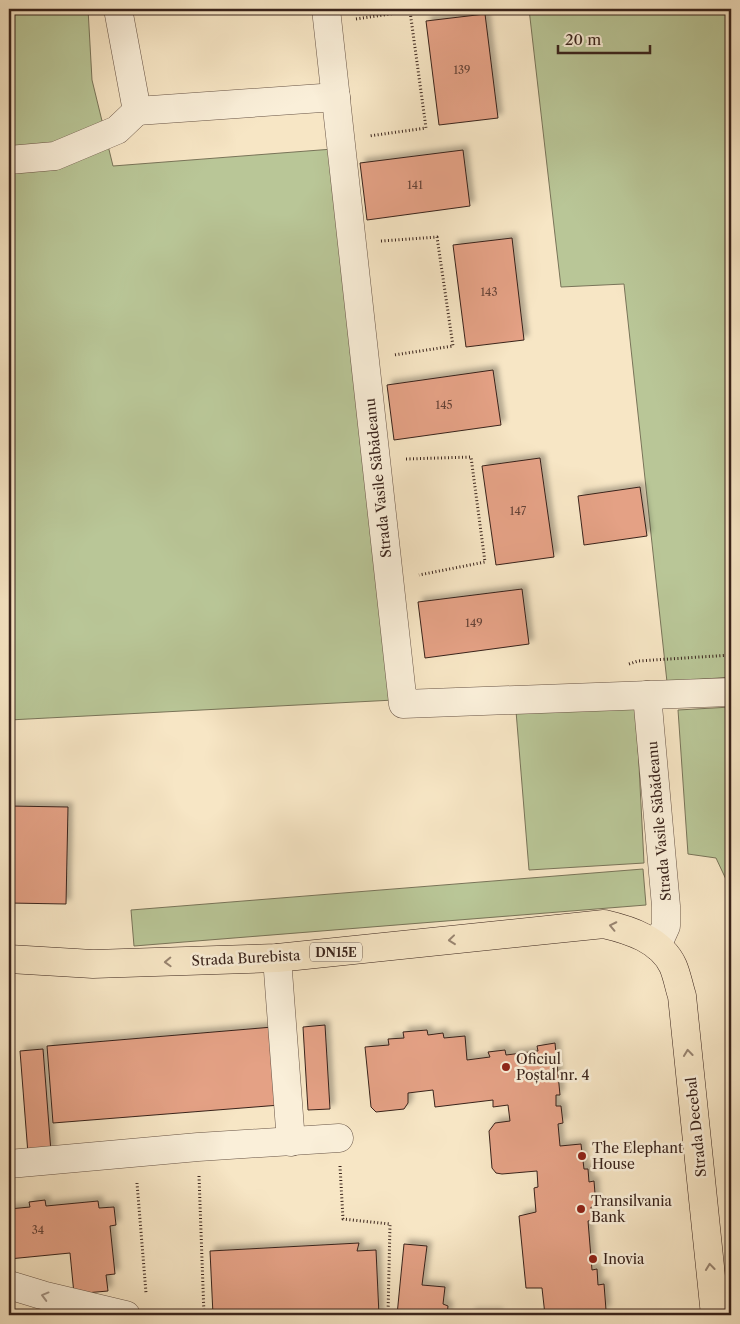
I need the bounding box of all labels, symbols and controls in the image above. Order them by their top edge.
scale bar [558,22,650,54]
text: 20 m [565,30,601,49]
house number: 139 [453,63,471,77]
house number: 141 [407,178,423,192]
house number: 143 [480,285,498,299]
street label: Strada Vasile Săbădeanu [361,397,395,559]
house number: 145 [436,398,452,412]
house number: 147 [510,504,527,518]
house number: 149 [465,616,483,630]
street label: Strada Vasile Săbădeanu [643,740,675,902]
one-way arrow [609,921,618,932]
one-way arrow [447,934,455,945]
road number: DN15E [310,942,362,962]
street label: Strada Burebista [191,946,302,970]
one-way arrow [163,957,171,968]
one-way arrow [683,1049,694,1057]
place label: Oficiul Poștal nr. 4 [516,1050,590,1084]
marker: Oficiul Poștal nr. 4 [500,1061,512,1073]
street label: Strada Decebal [682,1076,710,1178]
place label: The Elephant House [592,1139,683,1173]
marker: The Elephant House [576,1150,588,1162]
place label: Transilvania Bank [591,1192,673,1226]
marker: Transilvania Bank [575,1203,587,1215]
house number: 34 [32,1223,44,1237]
place label: Inovia [603,1250,645,1268]
marker: Inovia [587,1253,599,1265]
one-way arrow [705,1262,716,1270]
one-way arrow [40,1291,49,1302]

